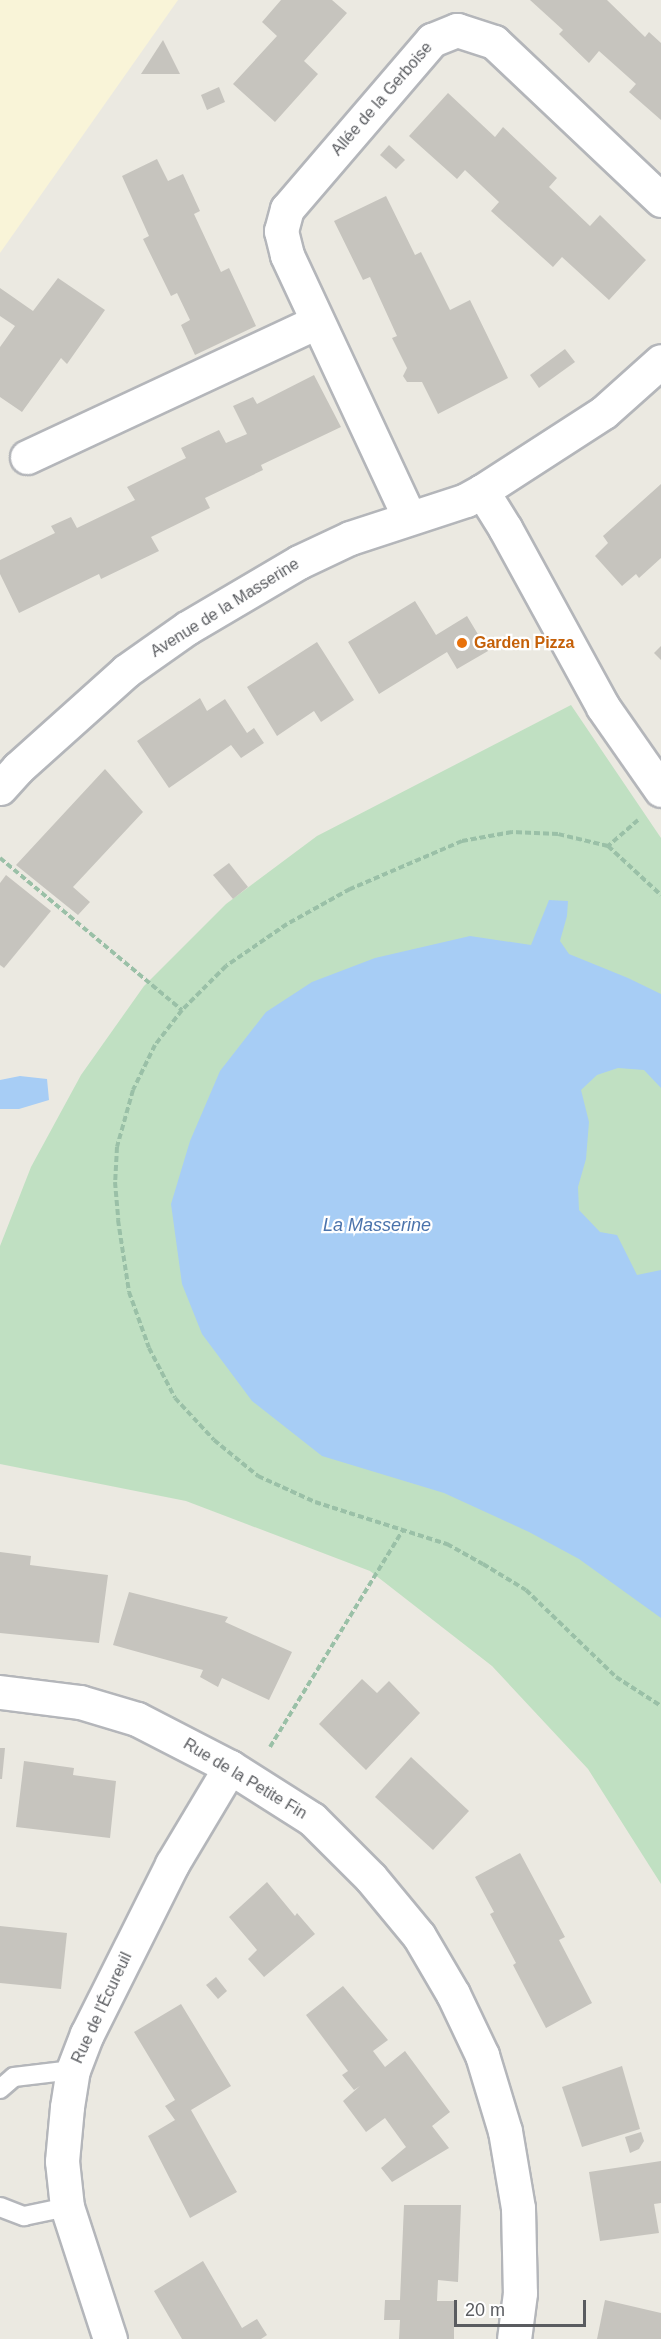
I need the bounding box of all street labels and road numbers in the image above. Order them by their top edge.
street label: Allée de la Gerboise [327,38,437,160]
street label: Avenue de la Masserine [147,554,303,662]
street label: Rue de la Petite Fin [180,1735,310,1823]
street label: Rue de l'Écureuil [68,1949,136,2067]

